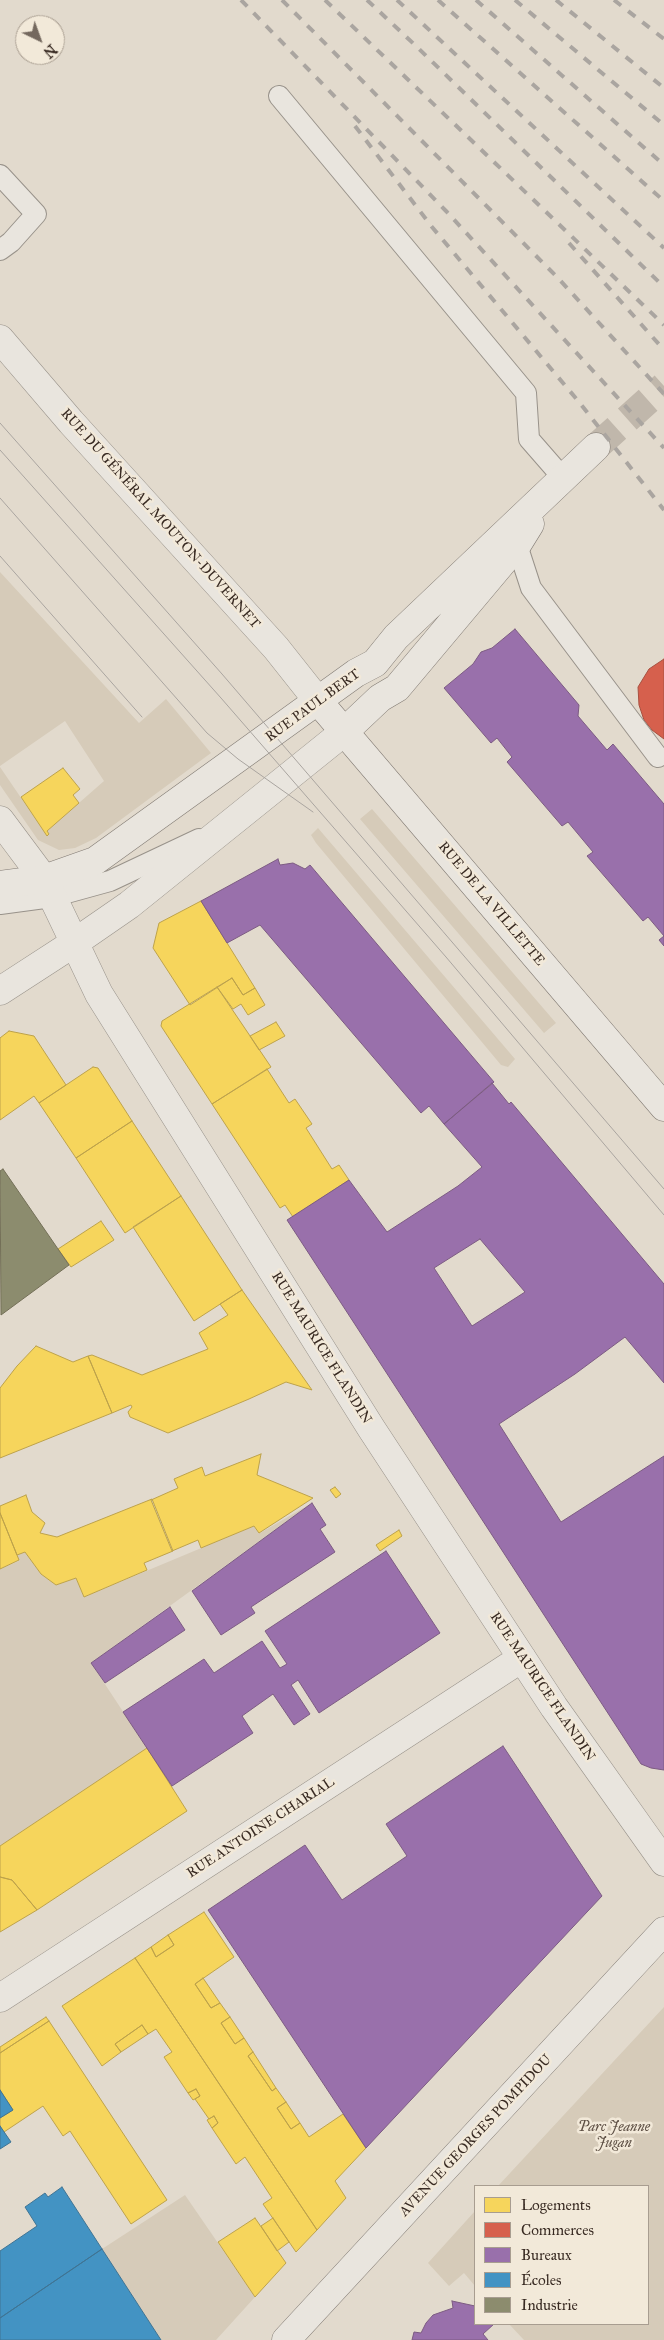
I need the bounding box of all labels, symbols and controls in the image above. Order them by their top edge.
north arrow [15,15,65,65]
text: N [40,40,60,61]
street label: RUE DU GÉNÉRAL MOUTON-DUVERNET [57,406,263,632]
street label: RUE PAUL BERT [262,666,364,746]
street label: RUE DE LA VILLETTE [434,839,548,969]
street label: RUE MAURICE FLANDIN [267,1269,375,1427]
street label: RUE MAURICE FLANDIN [486,1609,598,1765]
street label: RUE ANTOINE CHARIAL [184,1774,338,1882]
street label: AVENUE GEORGES POMPIDOU [396,2052,556,2220]
park label: Parc Jeanne Jugan [578,2120,650,2152]
legend [474,2185,649,2325]
text: Logements [521,2196,591,2214]
text: Commerces [521,2221,594,2239]
text: Bureaux [521,2246,572,2264]
text: Écoles [521,2271,561,2289]
text: Industrie [521,2296,578,2314]

